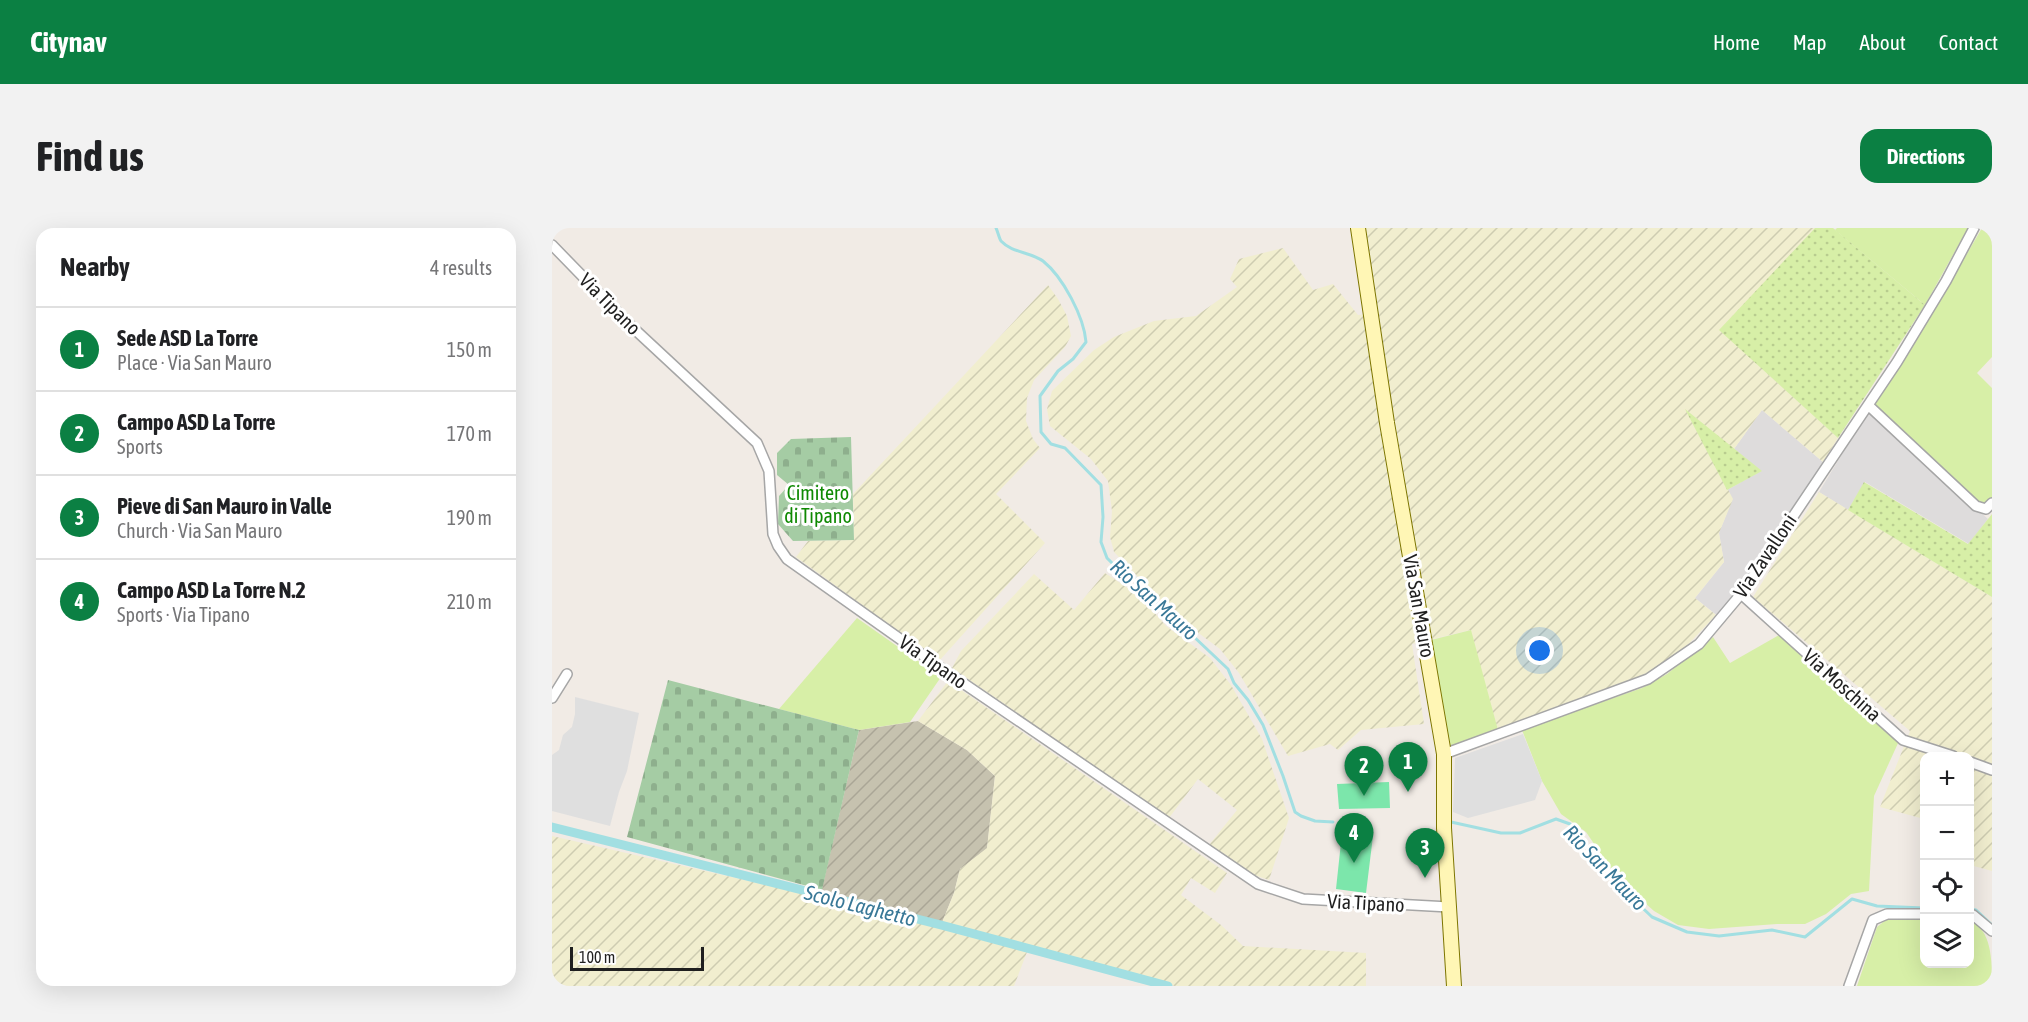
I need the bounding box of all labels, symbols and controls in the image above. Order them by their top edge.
text: Citynav [30,26,107,58]
text: Home [1713,30,1760,54]
text: Map [1793,30,1827,54]
text: About [1860,30,1906,54]
text: Contact [1939,30,1998,54]
button: Directions [1860,129,1992,183]
text: Find us [36,132,144,180]
text: Nearby [60,252,130,282]
text: 4 results [430,256,492,279]
street label: Via Tipano [575,268,646,339]
text: Sede ASD La Torre [117,325,258,351]
text: 1 [75,338,84,361]
text: 150 m [447,338,492,361]
text: Place · Via San Mauro [117,351,272,374]
text: Campo ASD La Torre [117,409,276,435]
text: 2 [75,422,84,445]
text: 170 m [447,422,492,445]
text: Sports [117,435,163,458]
park label: Cimitero di Tipano [784,481,852,527]
text: Pieve di San Mauro in Valle [117,493,332,519]
text: 3 [75,506,84,529]
text: 190 m [447,506,492,529]
street label: Via Zavalloni [1728,509,1801,602]
text: Church · Via San Mauro [117,519,282,542]
street label: Via San Mauro [1399,553,1440,659]
water label: Rio San Mauro [1106,554,1203,645]
text: Campo ASD La Torre N.2 [117,577,306,603]
text: 4 [75,590,84,613]
text: 210 m [447,590,492,613]
text: Sports · Via Tipano [117,603,250,626]
street label: Via Tipano [895,630,972,693]
your location [1525,636,1554,665]
street label: Via Moschina [1799,644,1886,726]
pin: 1 [1388,742,1428,792]
pin: 2 [1344,746,1384,796]
map controls [1920,752,1974,968]
button: + [1920,752,1974,806]
button: − [1920,806,1974,860]
pin: 4 [1334,814,1374,863]
water label: Rio San Mauro [1559,820,1652,915]
pin: 3 [1406,828,1444,878]
button: locate [1920,860,1974,914]
water label: Scolo Laghetto [801,879,918,930]
street label: Via Tipano [1327,889,1405,916]
button: layers [1920,914,1974,968]
scale bar [570,944,704,972]
text: 100 m [579,948,615,966]

